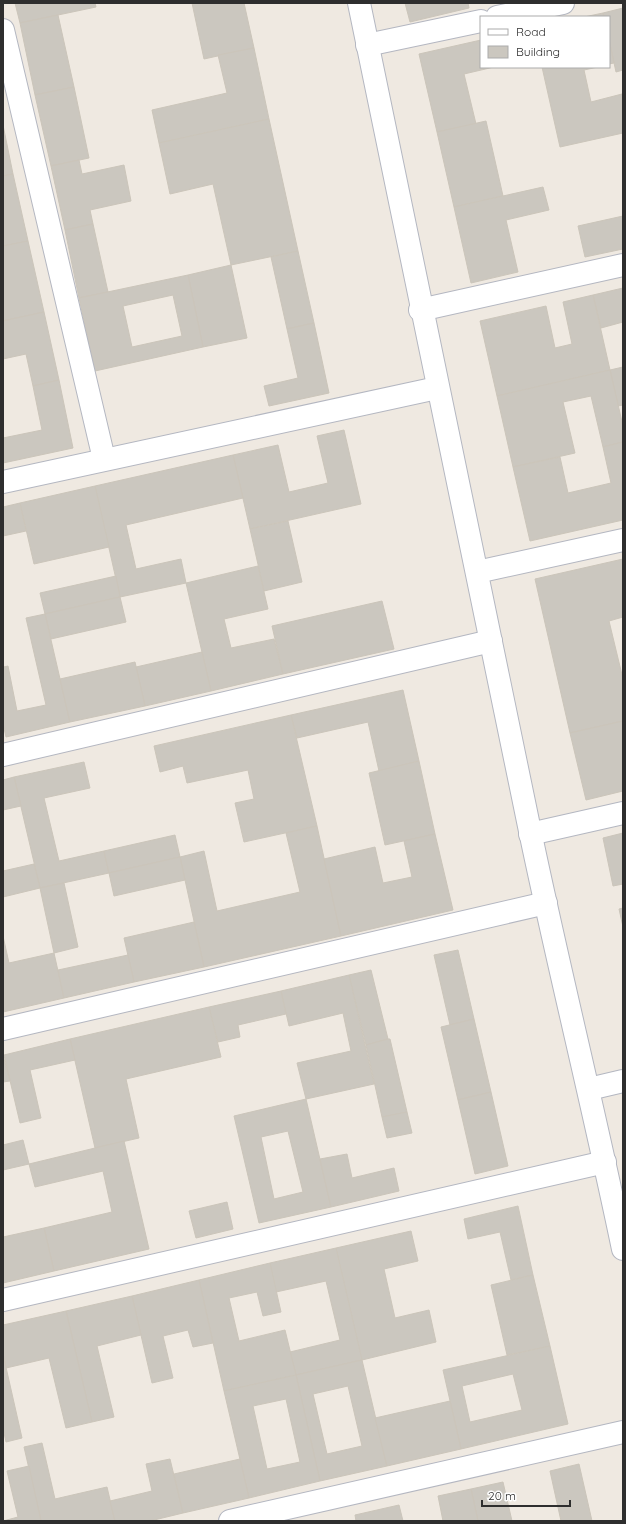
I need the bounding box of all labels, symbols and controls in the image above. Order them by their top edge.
legend [480,16,610,68]
text: Road [516,24,546,39]
text: Building [516,44,560,59]
scale bar [482,1482,570,1508]
text: 20 m [488,1488,516,1503]

